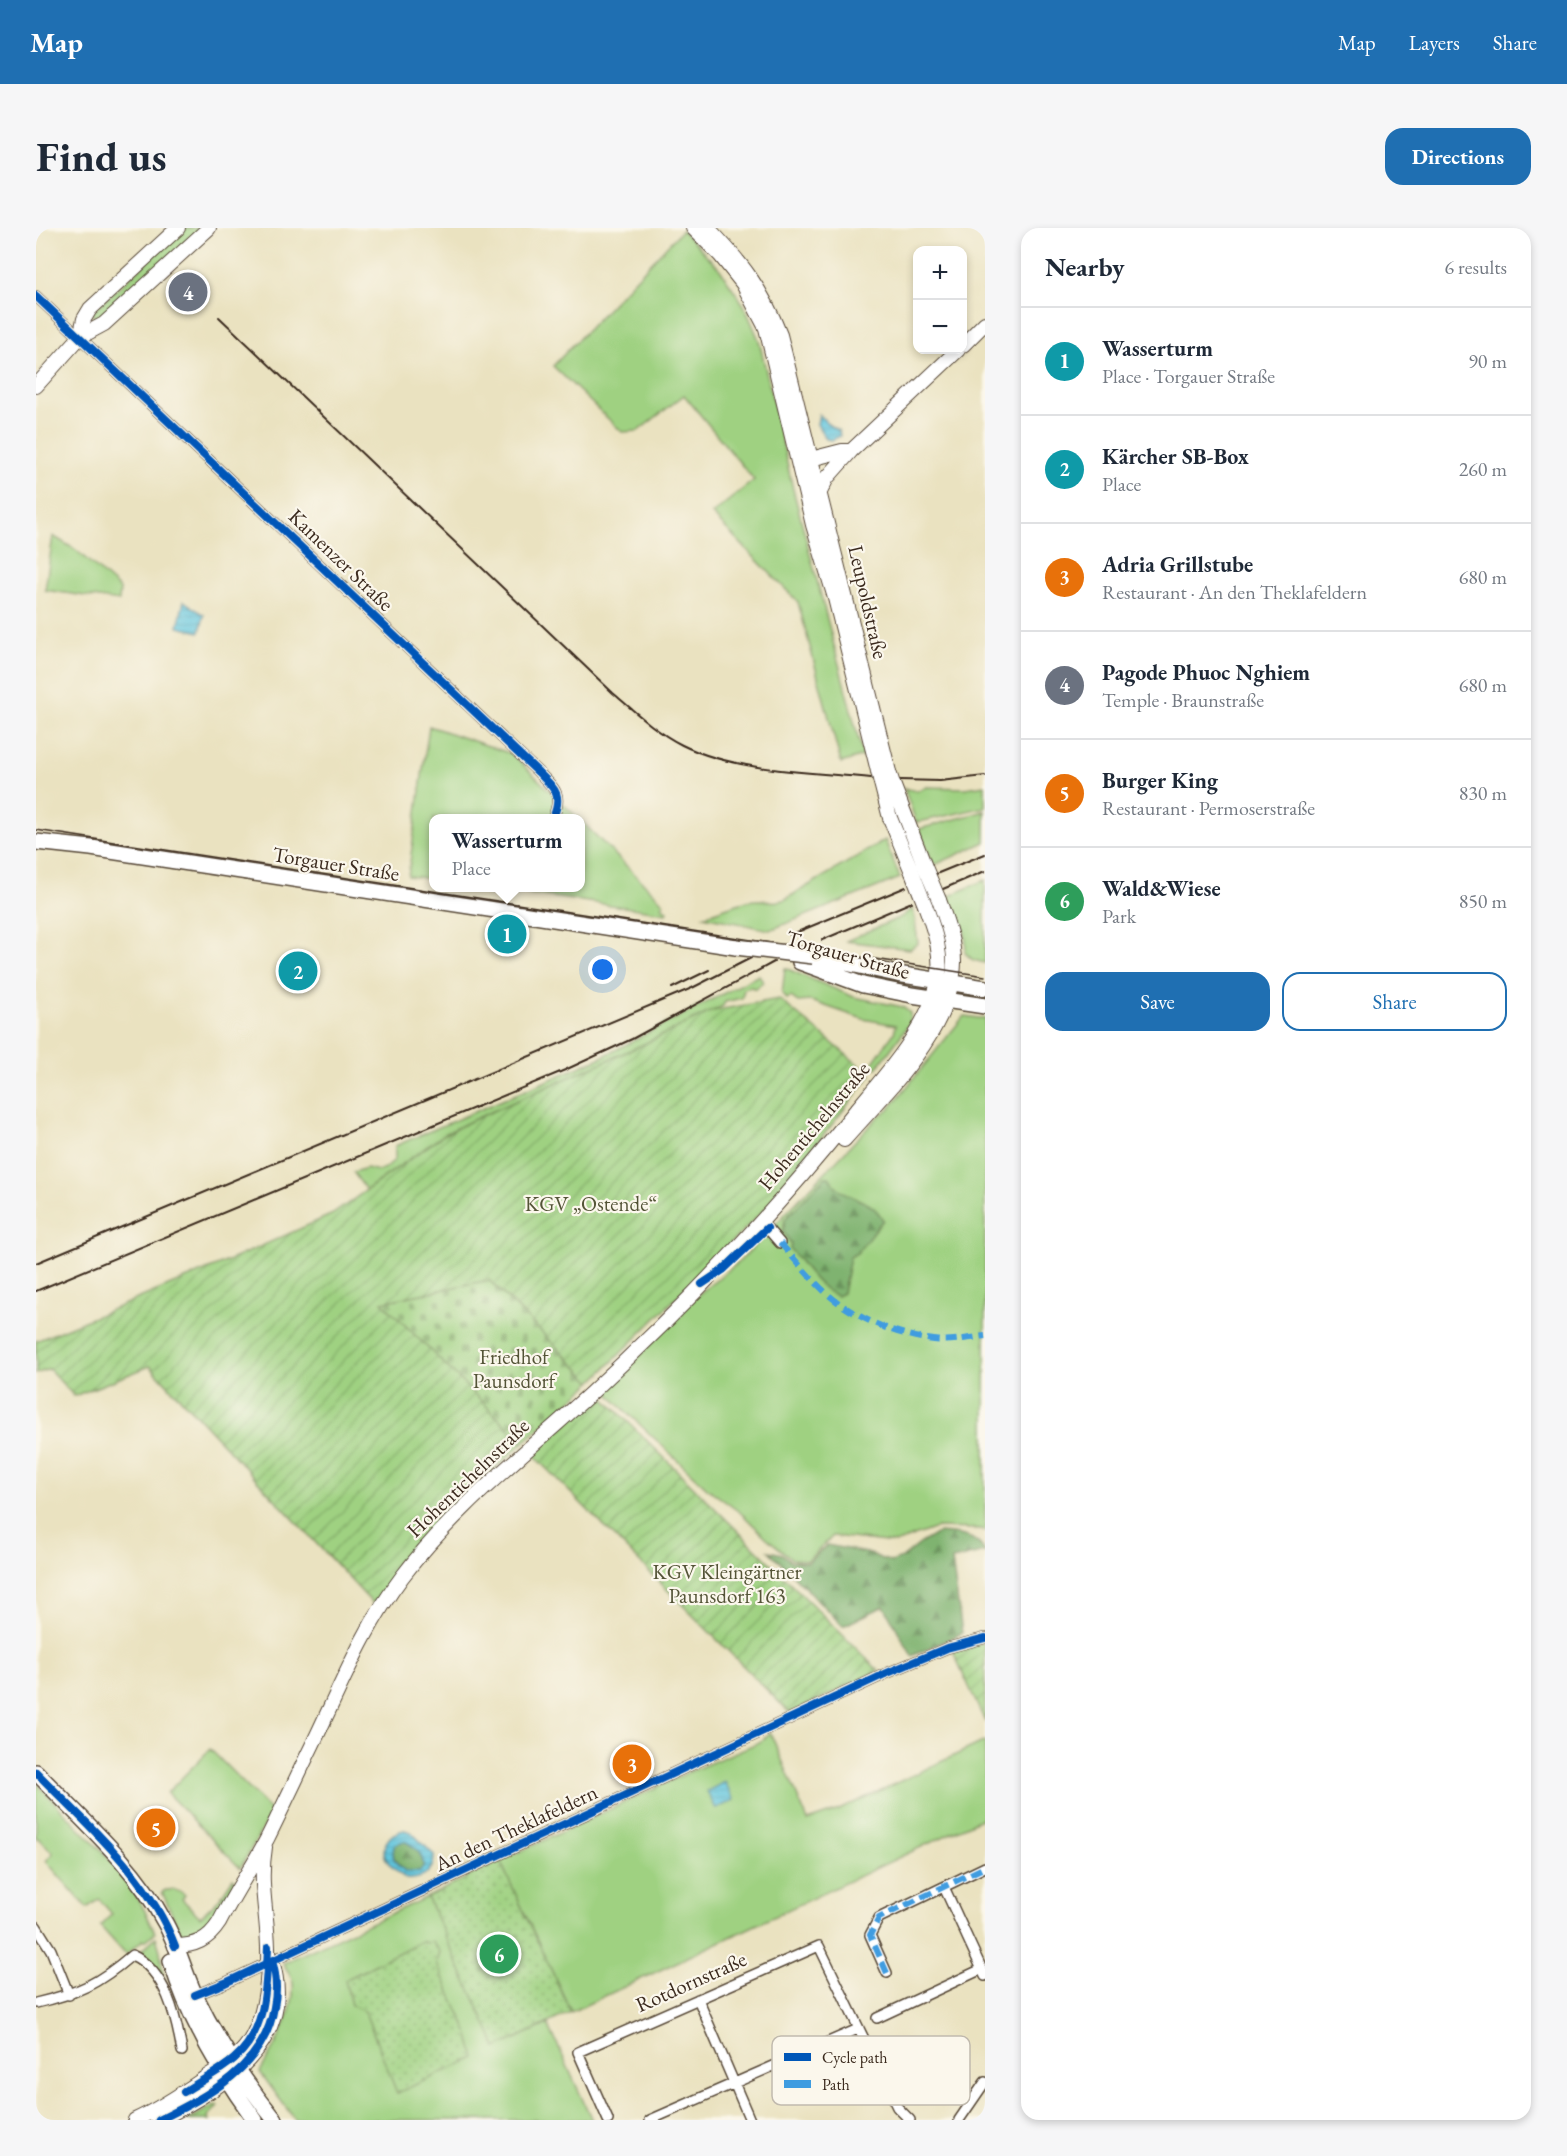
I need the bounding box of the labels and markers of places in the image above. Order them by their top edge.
pin: 4 [168,270,208,314]
pin: 1 [488,912,526,956]
pin: 2 [278,948,318,994]
pin: 3 [612,1742,652,1786]
pin: 5 [136,1806,176,1850]
pin: 6 [480,1932,518,1976]

